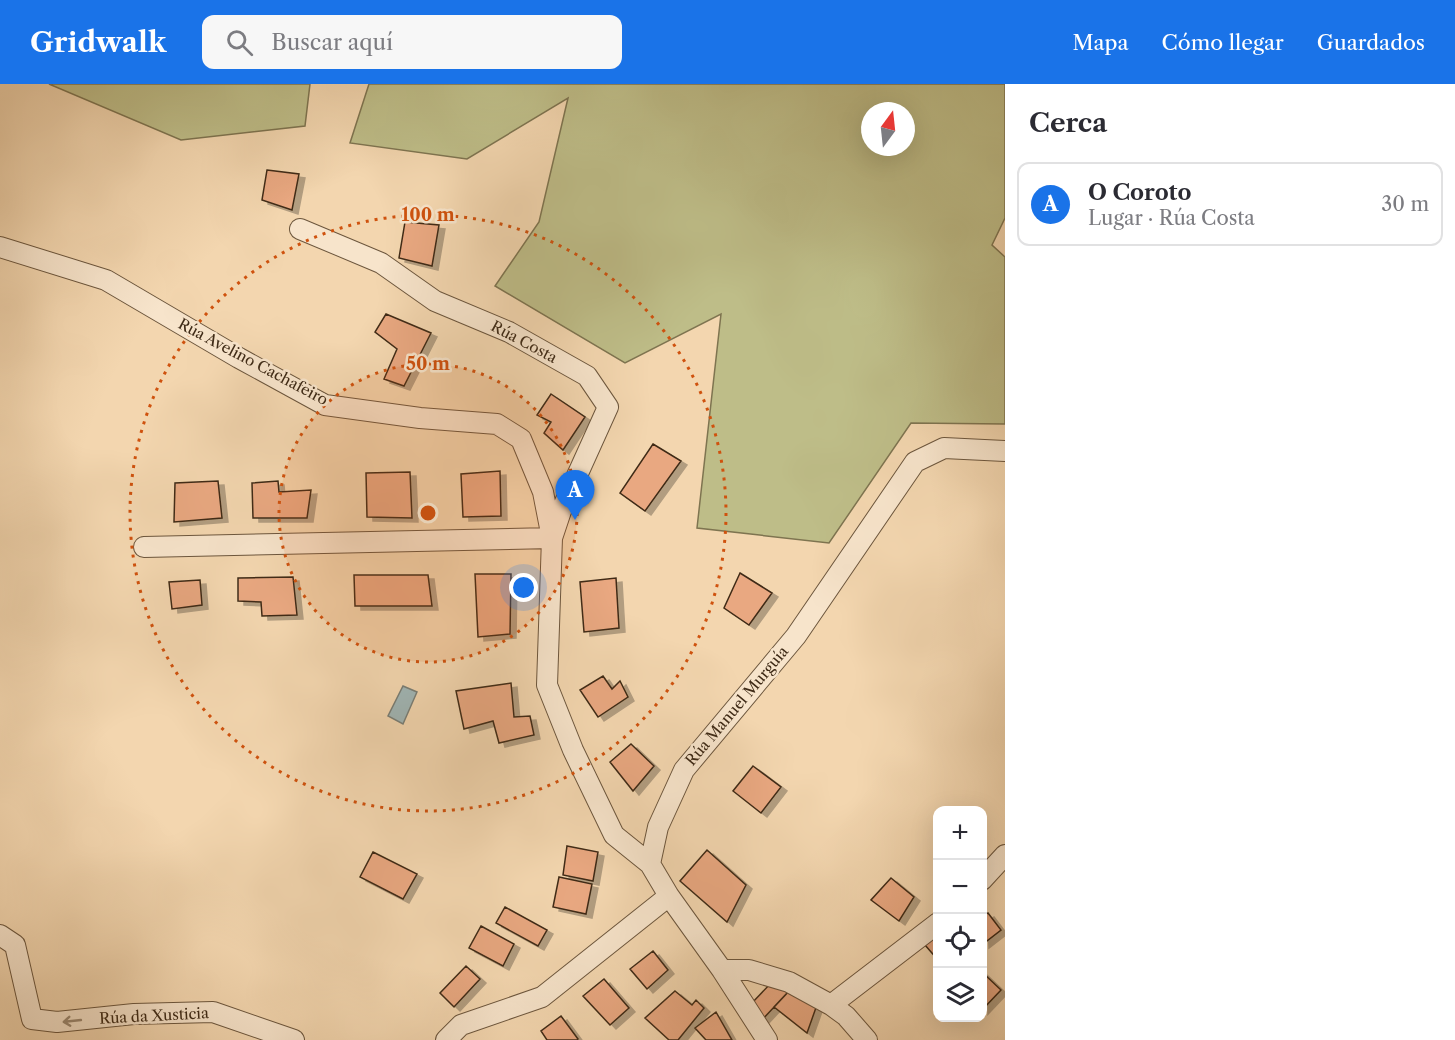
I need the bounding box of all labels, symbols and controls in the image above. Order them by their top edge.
search box [202,15,622,69]
text: Gridwalk [30,25,166,59]
icon: search [223,26,256,59]
text: Buscar aquí [271,29,393,56]
text: Mapa [1072,30,1129,55]
text: Cómo llegar [1162,30,1284,55]
text: Guardados [1317,30,1425,55]
north arrow [861,102,915,156]
text: Cerca [1029,107,1107,139]
text: O Coroto [1088,179,1191,206]
text: A [1043,192,1058,216]
text: 30 m [1381,192,1429,216]
text: 100 m [401,204,455,226]
text: Lugar · Rúa Costa [1088,206,1255,230]
street label: Rúa Avelino Cachafeiro [175,314,331,409]
street label: Rúa Costa [488,316,561,367]
text: 50 m [406,353,450,375]
pin: A [556,470,594,520]
centre of rings [418,503,438,523]
your location [509,573,538,602]
street label: Rúa Manuel Murguía [681,642,792,769]
map controls [933,806,987,1022]
button: + [933,806,987,860]
button: − [933,860,987,914]
button: locate [933,914,987,968]
button: layers [933,968,987,1022]
street label: Rúa da Xusticia [99,1003,209,1028]
one-way arrow [63,1016,83,1027]

